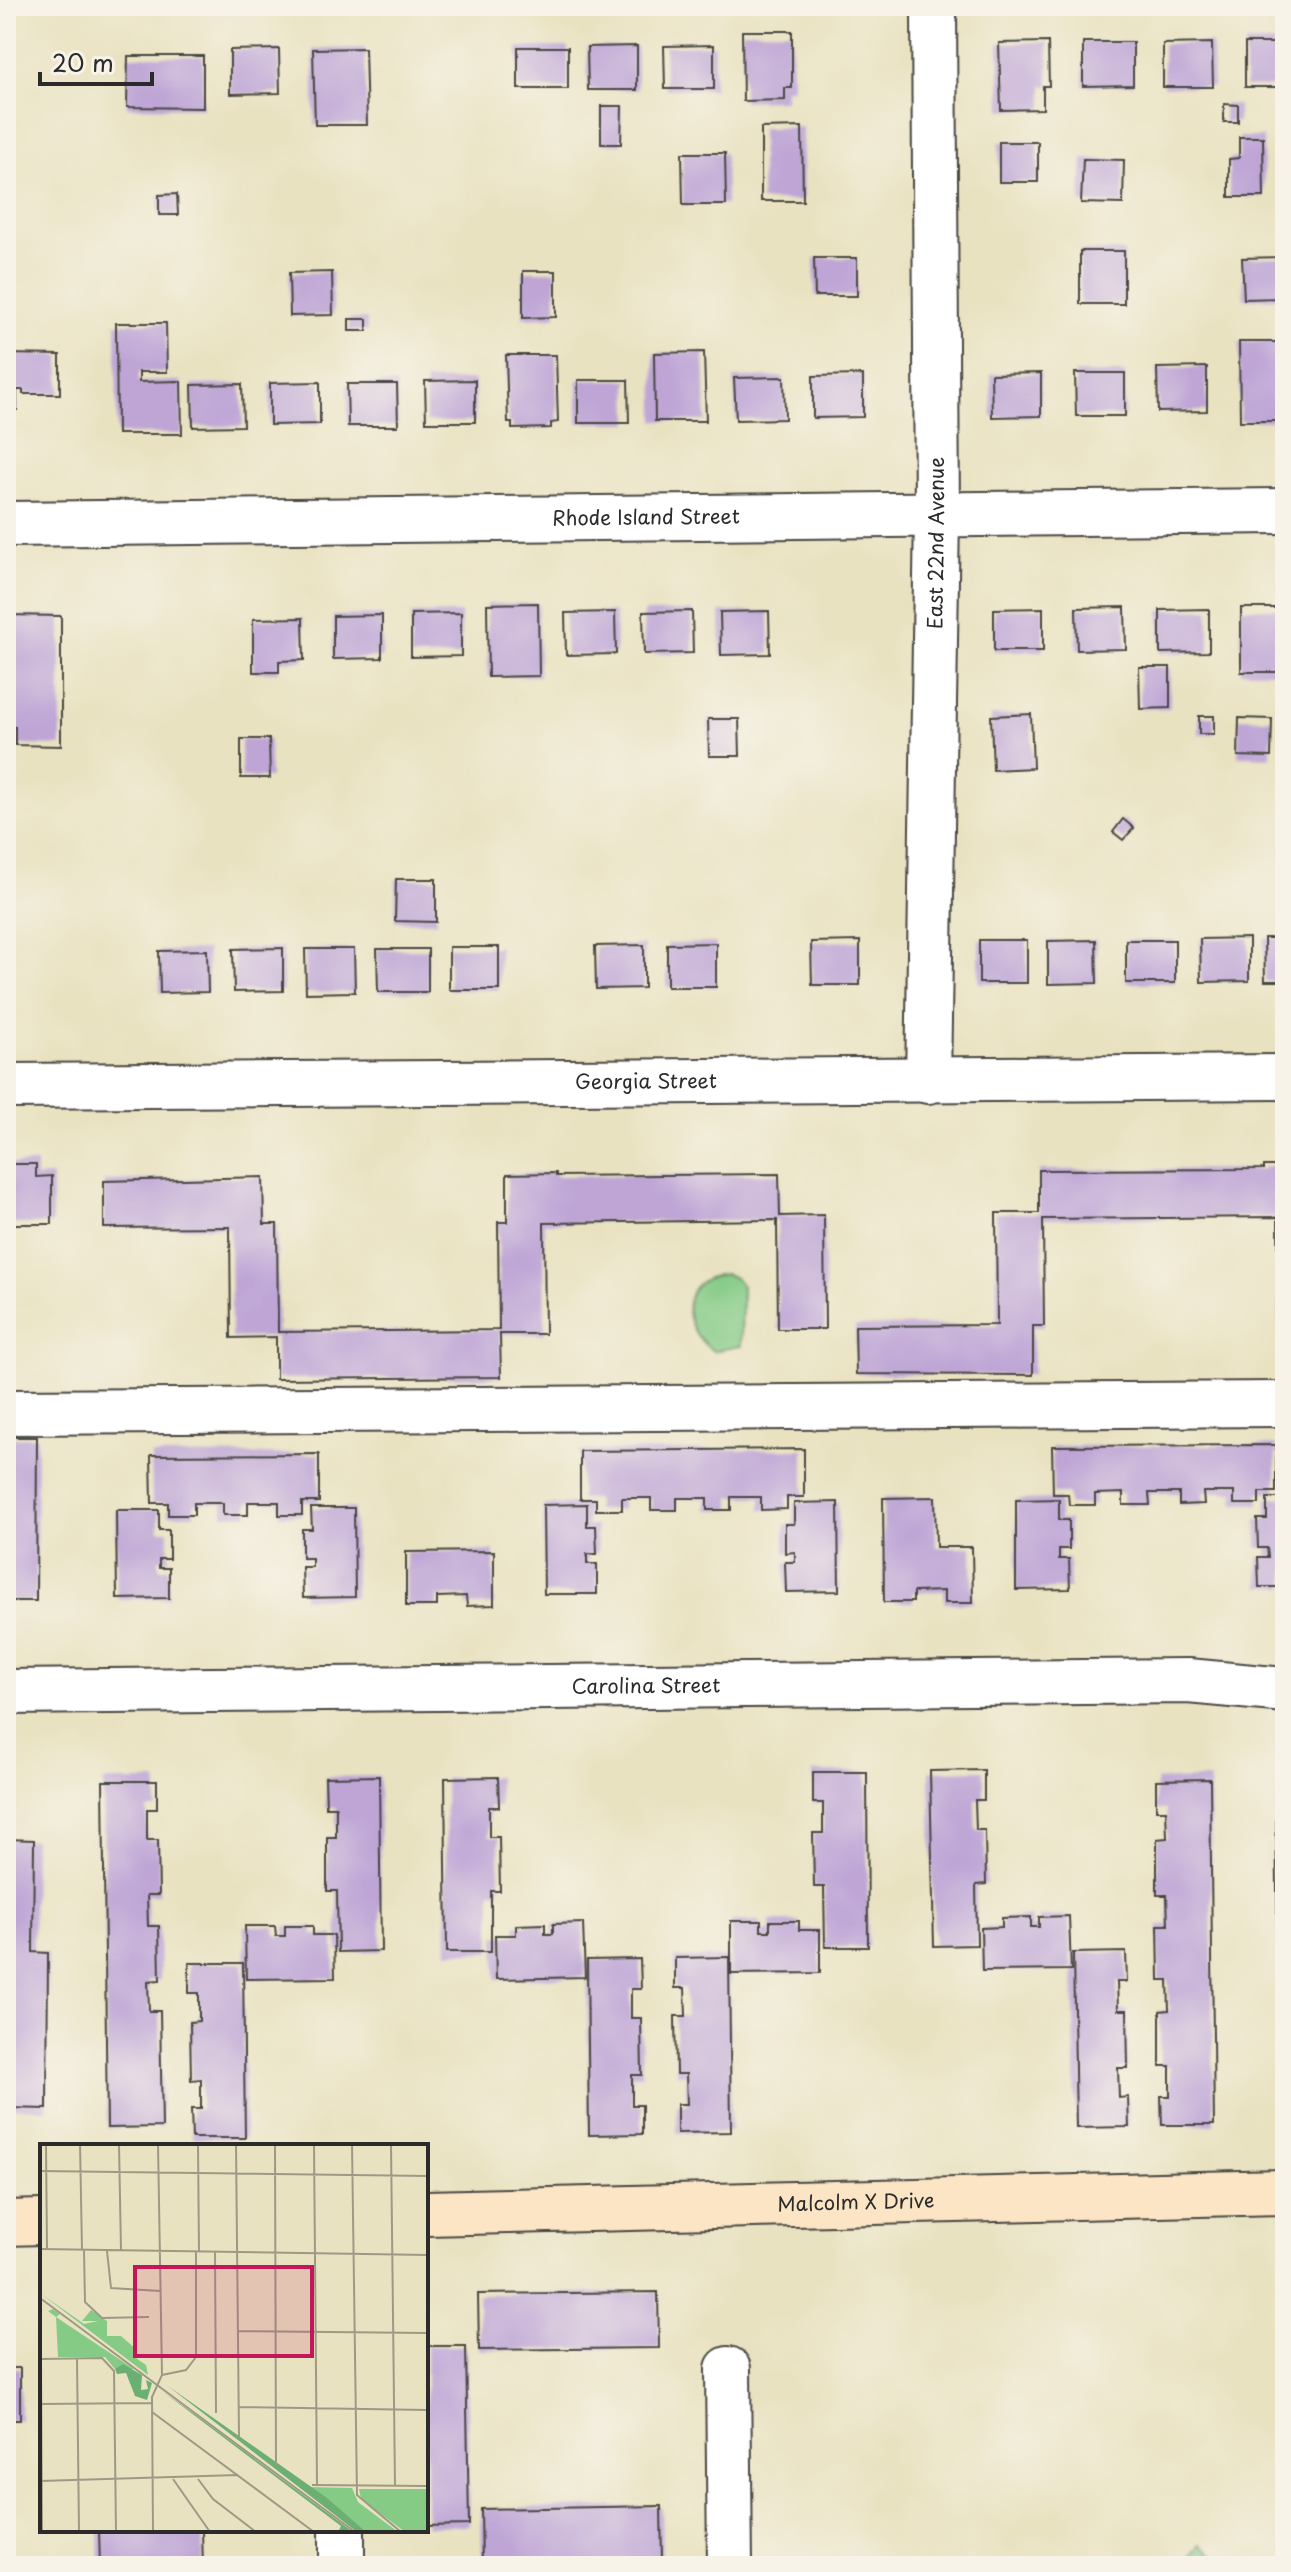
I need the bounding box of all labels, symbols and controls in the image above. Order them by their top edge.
scale bar [40,36,152,86]
text: 20 m [52,44,114,80]
street label: East 22nd Avenue [919,457,951,629]
street label: Rhode Island Street [552,501,740,532]
street label: Georgia Street [575,1065,717,1096]
street label: Carolina Street [572,1669,720,1701]
inset map [40,2144,428,2532]
street label: Malcolm X Drive [777,2185,935,2218]

